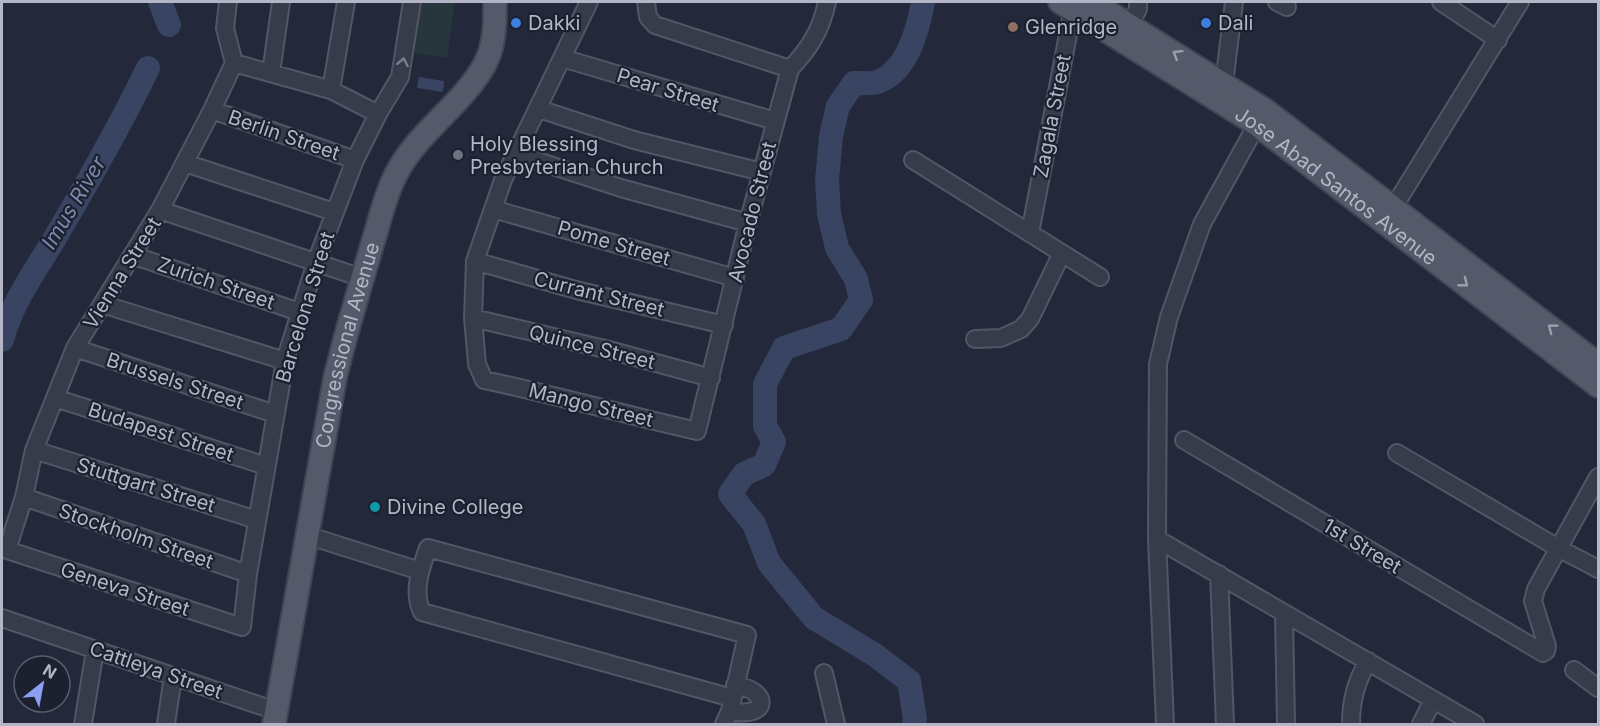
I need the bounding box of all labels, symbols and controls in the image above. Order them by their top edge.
place label: Dakki [528,11,580,35]
place label: Dali [1218,11,1253,35]
place label: Glenridge [1025,15,1117,39]
marker: Dakki [509,16,523,30]
marker: Dali [1199,16,1213,30]
marker: Glenridge [1006,20,1020,34]
one-way arrow [1173,50,1183,62]
street label: Zagala Street [1028,52,1076,180]
one-way arrow [396,57,409,67]
street label: Pear Street [614,63,722,117]
street label: Jose Abad Santos Avenue [1230,102,1442,270]
street label: Berlin Street [225,105,343,165]
place label: Holy Blessing Presbyterian Church [470,132,664,179]
street label: Avocado Street [723,139,781,285]
marker: Holy Blessing Presbyterian Church [451,148,465,162]
water label: Imus River [36,151,111,254]
street label: Vienna Street [78,212,166,333]
street label: Pome Street [555,215,673,271]
street label: Barcelona Street [271,228,339,385]
street label: Congressional Avenue [311,239,384,450]
street label: Zurich Street [154,252,278,314]
street label: Currant Street [531,266,667,322]
one-way arrow [1457,275,1468,286]
street label: Quince Street [527,320,658,374]
one-way arrow [1548,325,1559,336]
street label: Brussels Street [103,348,247,415]
street label: Mango Street [526,378,656,432]
street label: Budapest Street [85,397,237,467]
street label: Stuttgart Street [74,453,219,518]
place label: Divine College [387,495,523,519]
street label: Stockholm Street [56,498,217,574]
marker: Divine College [368,500,382,514]
street label: 1st Street [1318,513,1406,579]
street label: Geneva Street [58,557,193,621]
street label: Cattleya Street [86,636,226,704]
north arrow [12,654,72,714]
text: N [39,659,60,683]

